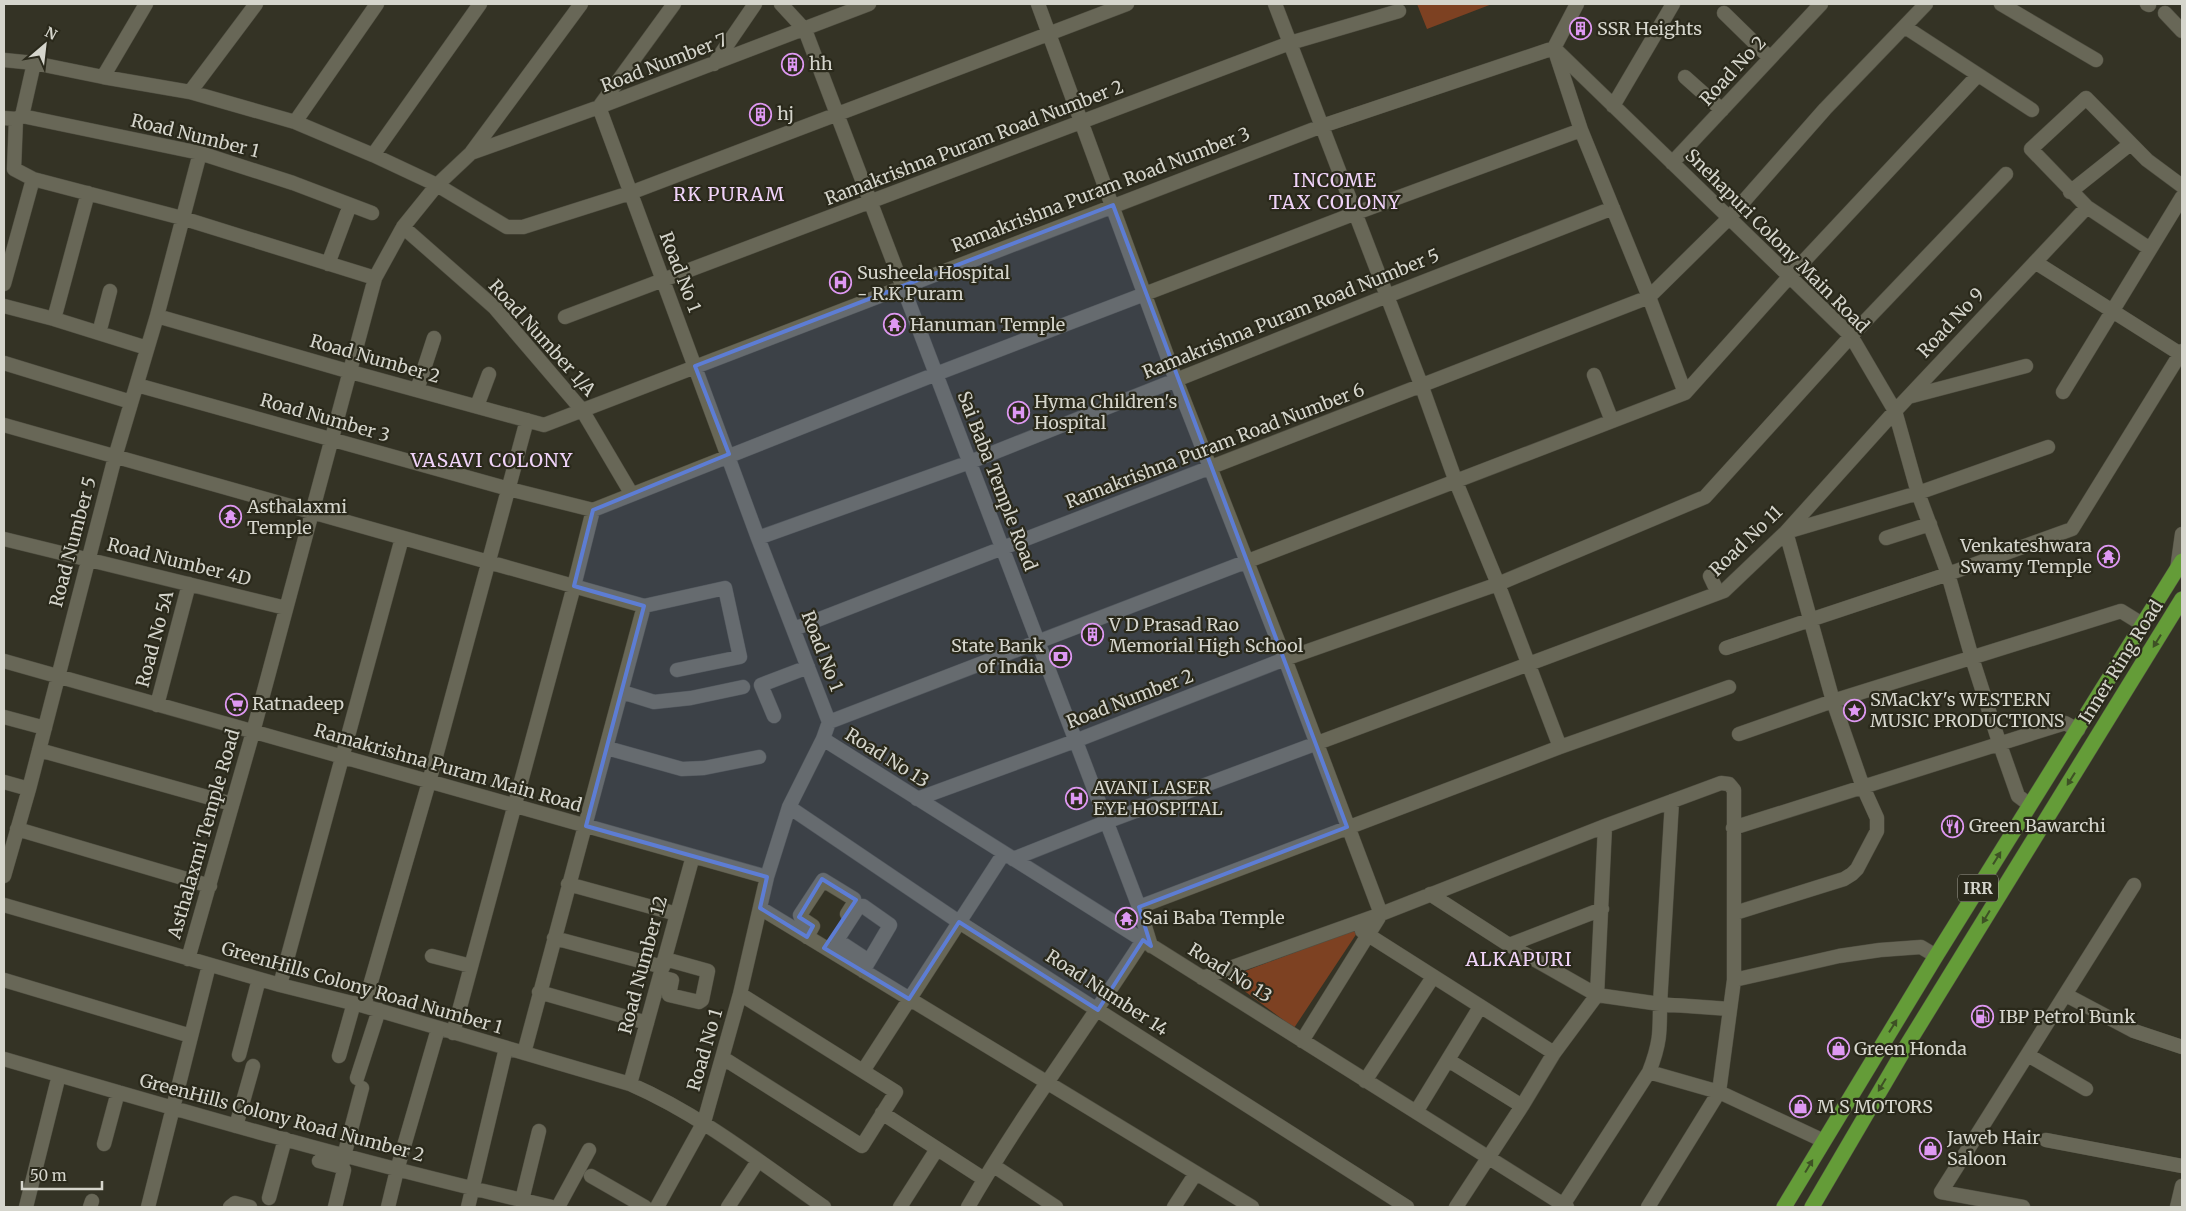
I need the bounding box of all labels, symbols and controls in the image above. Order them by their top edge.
building icon: SSR Heights [1569,17,1593,41]
place label: SSR Heights [1597,17,1702,40]
north arrow [20,20,70,70]
text: N [42,23,60,44]
street label: Road Number 7 [597,28,730,97]
street label: Road No 2 [1694,31,1771,110]
building icon: hh [781,52,805,76]
place label: hh [809,52,833,75]
street label: Ramakrishna Puram Road Number 2 [821,75,1126,210]
building icon: hj [749,102,773,126]
place label: hj [777,102,794,125]
street label: Road Number 1 [128,108,262,163]
street label: Ramakrishna Puram Road Number 3 [948,122,1253,257]
street label: Snehapuri Colony Main Road [1681,144,1874,338]
district label: INCOME TAX COLONY [1269,168,1401,214]
district label: RK PURAM [673,182,785,206]
street label: Road No 1 [655,228,706,315]
street label: Ramakrishna Puram Road Number 5 [1139,243,1443,384]
place label: Susheela Hospital - R.K Puram [857,261,1011,305]
hospital icon: Susheela Hospital - R.K Puram [829,271,853,295]
street label: Road Number 1/A [484,274,601,401]
street label: Road No 9 [1912,283,1989,362]
temple icon: Hanuman Temple [882,313,906,337]
place label: Hanuman Temple [910,313,1065,336]
street label: Road Number 2 [307,329,443,388]
street label: Ramakrishna Puram Road Number 6 [1062,378,1368,513]
street label: Road Number 3 [258,388,393,447]
street label: Sai Baba Temple Road [953,388,1042,574]
place label: Hyma Children's Hospital [1034,390,1177,434]
hospital icon: Hyma Children's Hospital [1006,400,1030,424]
district label: VASAVI COLONY [410,448,573,472]
street label: Road Number 5 [44,474,101,610]
place label: Asthalaxmi Temple [246,495,347,539]
street label: Road No 11 [1704,500,1787,581]
temple icon: Asthalaxmi Temple [219,505,243,529]
street label: Road Number 4D [105,533,254,591]
place label: Venkateshwara Swamy Temple [1959,534,2092,578]
temple icon: Venkateshwara Swamy Temple [2096,544,2120,568]
street label: Road No 5A [131,588,179,690]
street label: Inner Ring Road [2073,596,2168,728]
street label: Road No 1 [797,607,848,694]
place label: V D Prasad Rao Memorial High School [1108,613,1304,657]
building icon: V D Prasad Rao Memorial High School [1081,623,1105,647]
place label: State Bank of India [951,634,1045,678]
one-way arrow [2152,634,2161,647]
bank icon: State Bank of India [1048,644,1072,668]
street label: Road Number 2 [1063,664,1197,733]
place label: SMaCkY's WESTERN MUSIC PRODUCTIONS [1870,688,2065,732]
supermarket icon: Ratnadeep [224,692,248,716]
place label: Ratnadeep [252,692,344,715]
place icon: SMaCkY's WESTERN MUSIC PRODUCTIONS [1842,698,1866,722]
street label: Ramakrishna Puram Main Road [312,718,585,817]
street label: Road No 13 [841,723,933,792]
street label: Asthalaxmi Temple Road [162,726,245,942]
one-way arrow [2066,772,2075,785]
place label: AVANI LASER EYE HOSPITAL [1092,776,1223,820]
hospital icon: AVANI LASER EYE HOSPITAL [1065,786,1089,810]
restaurant icon: Green Bawarchi [1941,814,1965,838]
place label: Green Bawarchi [1969,814,2106,837]
one-way arrow [1992,852,2001,865]
road number: IRR [1958,874,1998,901]
street label: Road Number 12 [613,893,672,1036]
temple icon: Sai Baba Temple [1114,906,1138,930]
place label: Sai Baba Temple [1142,906,1285,929]
one-way arrow [1981,911,1990,924]
street label: GreenHills Colony Road Number 1 [219,936,505,1039]
street label: Road No 13 [1184,938,1276,1007]
street label: Road Number 14 [1042,944,1173,1041]
district label: ALKAPURI [1464,947,1573,971]
fuel station icon: IBP Petrol Bunk [1971,1005,1995,1029]
place label: IBP Petrol Bunk [1999,1005,2136,1028]
street label: Road No 1 [682,1006,727,1094]
one-way arrow [1888,1020,1897,1033]
shop icon: Green Honda [1826,1037,1850,1061]
place label: Green Honda [1854,1037,1967,1060]
street label: GreenHills Colony Road Number 2 [137,1068,427,1167]
one-way arrow [1878,1079,1887,1092]
shop icon: M S MOTORS [1789,1095,1813,1119]
place label: M S MOTORS [1817,1095,1933,1118]
place label: Jaweb Hair Saloon [1946,1126,2040,1170]
shop icon: Jaweb Hair Saloon [1919,1136,1943,1160]
scale bar [22,1158,102,1190]
one-way arrow [1804,1159,1813,1172]
text: 50 m [30,1166,67,1185]

